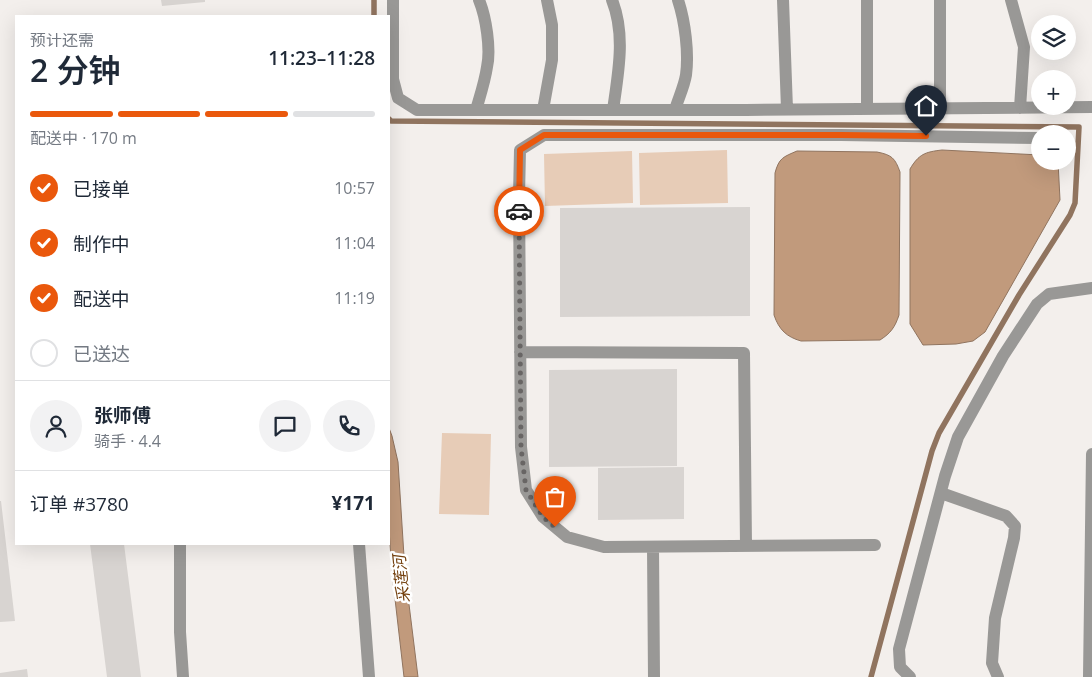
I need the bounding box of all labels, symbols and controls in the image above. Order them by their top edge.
map controls [1031,15,1076,170]
button: layers [1031,15,1076,60]
text: 预计还需 [30,29,94,51]
text: 11:23–11:28 [268,45,375,71]
text: 2 分钟 [30,48,121,91]
button: + [1031,70,1076,115]
pin [905,85,947,136]
icon: home [912,92,940,120]
button: − [1031,125,1076,170]
text: 配送中 · 170 m [30,127,137,149]
icon: check [30,174,58,202]
text: 已接单 [73,176,130,202]
text: 10:57 [334,177,375,199]
courier [494,186,544,236]
icon: car [505,197,533,225]
icon: check [30,229,58,257]
text: 制作中 [73,231,130,257]
text: 11:04 [334,232,375,254]
icon: check [30,284,58,312]
text: 配送中 [73,286,130,312]
text: 11:19 [334,287,375,309]
text: 已送达 [73,341,130,367]
button: person [30,400,82,452]
button: chat [259,400,311,452]
button: phone [323,400,375,452]
text: 张师傅 [94,402,151,428]
text: 骑手 · 4.4 [94,430,161,452]
pin [534,476,576,527]
icon: bag [541,483,569,511]
text: ¥171 [332,490,375,516]
text: 订单 #3780 [30,491,129,517]
water label: 采莲河 [387,551,414,604]

